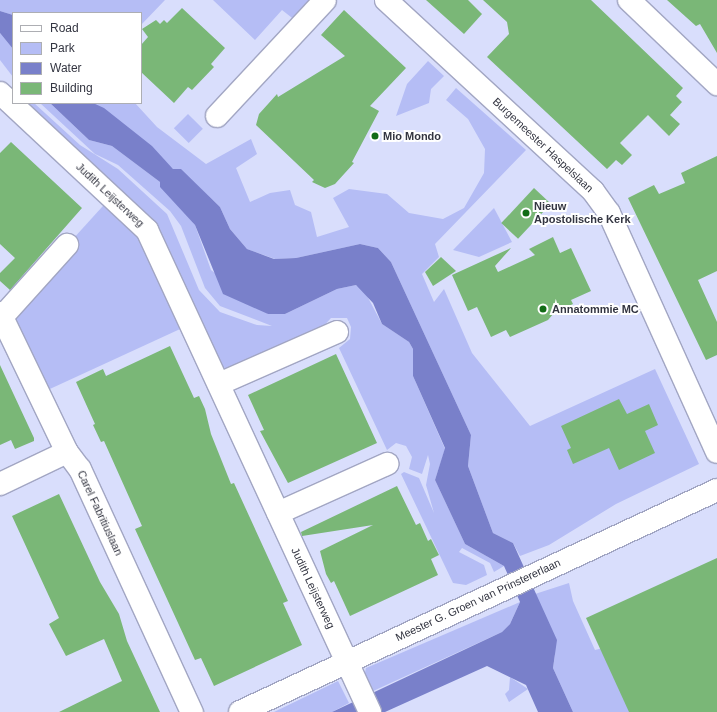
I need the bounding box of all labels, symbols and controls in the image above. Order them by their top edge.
legend [12,12,142,104]
text: Road [50,21,79,35]
text: Park [50,41,75,55]
text: Water [50,61,82,75]
text: Building [50,81,93,95]
street label: Burgemeester Haspelslaan [490,95,596,195]
place label: Mio Mondo [383,129,441,143]
marker: Mio Mondo [370,131,380,141]
street label: Judith Leijsterweg [73,160,147,230]
place label: Nieuw Apostolische Kerk [534,200,631,226]
marker: Nieuw Apostolische Kerk [521,208,531,218]
place label: Annatommie MC [552,302,639,316]
marker: Annatommie MC [537,303,549,315]
street label: Carel Fabritiuslaan [75,468,125,558]
street label: Judith Leijsterweg [288,545,338,631]
street label: Meester G. Groen van Prinstererlaan [393,556,563,644]

